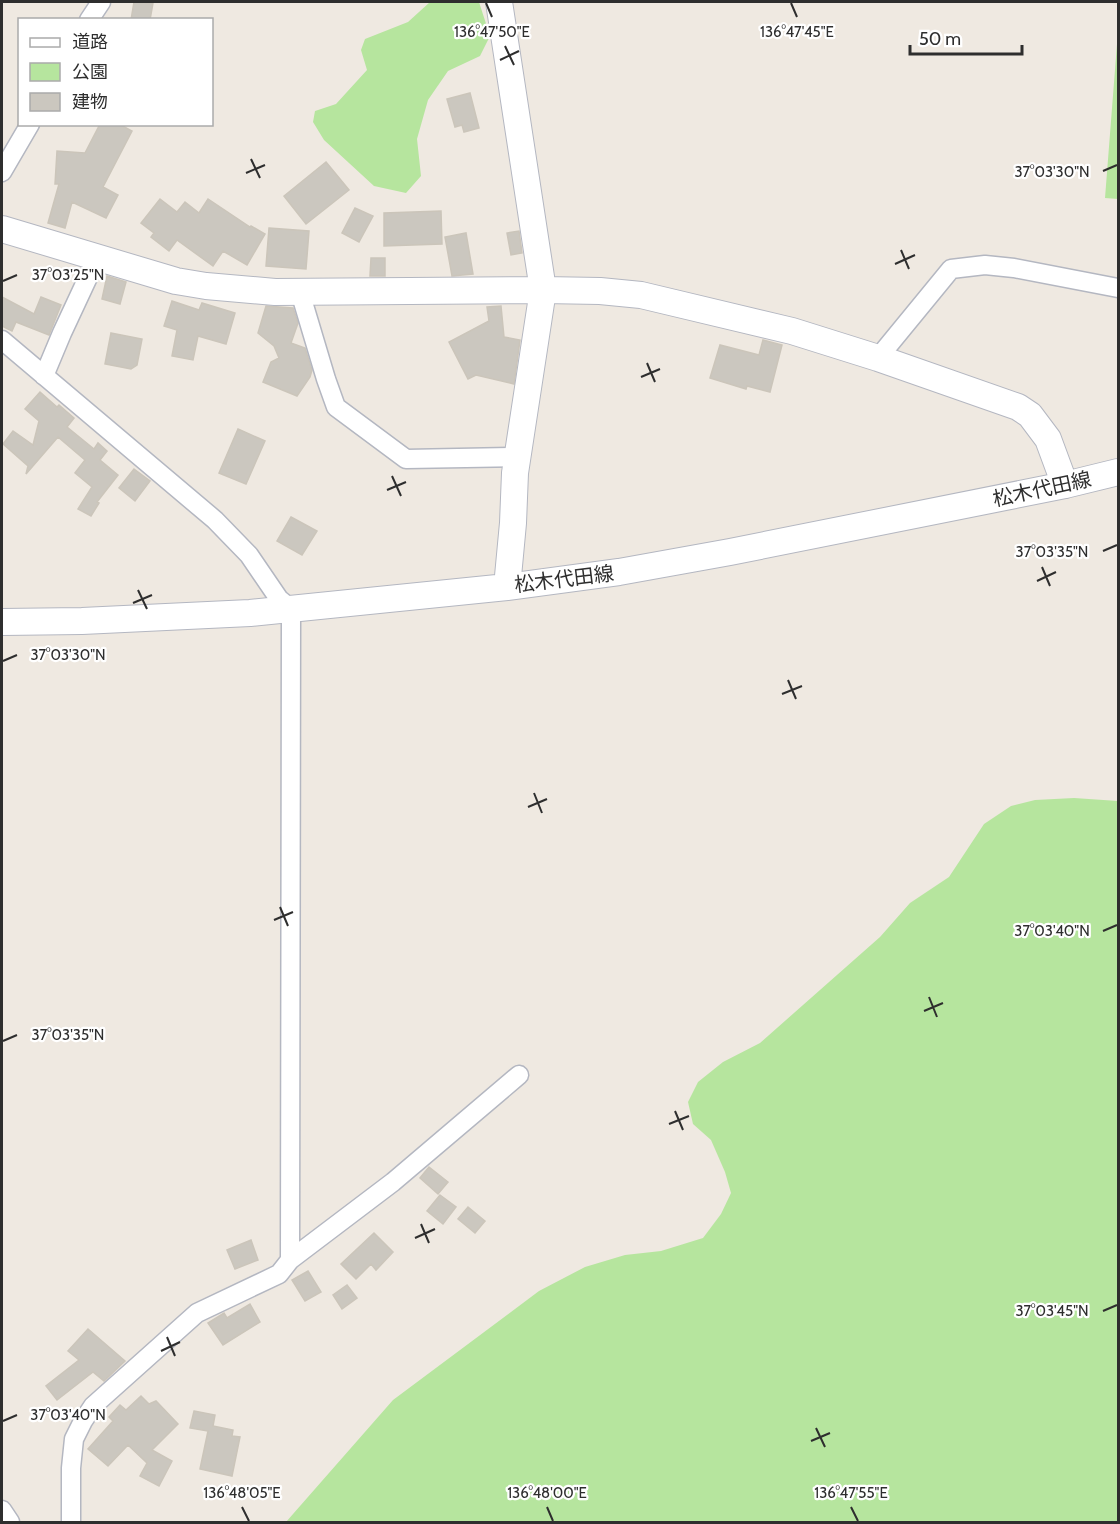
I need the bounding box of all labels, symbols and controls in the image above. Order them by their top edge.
legend [18,18,213,126]
scale bar [910,18,1022,56]
text: 136°47'50"E [454,23,530,41]
text: 136°47'45"E [760,23,834,41]
text: 50 m [919,28,961,50]
text: 道路 [72,31,108,53]
text: 公園 [72,61,108,83]
text: 建物 [72,91,108,113]
text: 37°03'30"N [1014,163,1090,181]
text: 37°03'25"N [32,266,104,284]
street label: 松木代田線 [991,467,1093,511]
text: 37°03'35"N [1016,543,1088,561]
street label: 松木代田線 [513,561,615,597]
text: 37°03'30"N [30,646,106,664]
text: 37°03'40"N [1014,922,1090,940]
text: 37°03'35"N [32,1026,104,1044]
text: 37°03'45"N [1015,1302,1089,1320]
text: 37°03'40"N [30,1406,106,1424]
text: 136°48'05"E [203,1484,281,1502]
text: 136°48'00"E [507,1484,587,1502]
text: 136°47'55"E [814,1484,888,1502]

